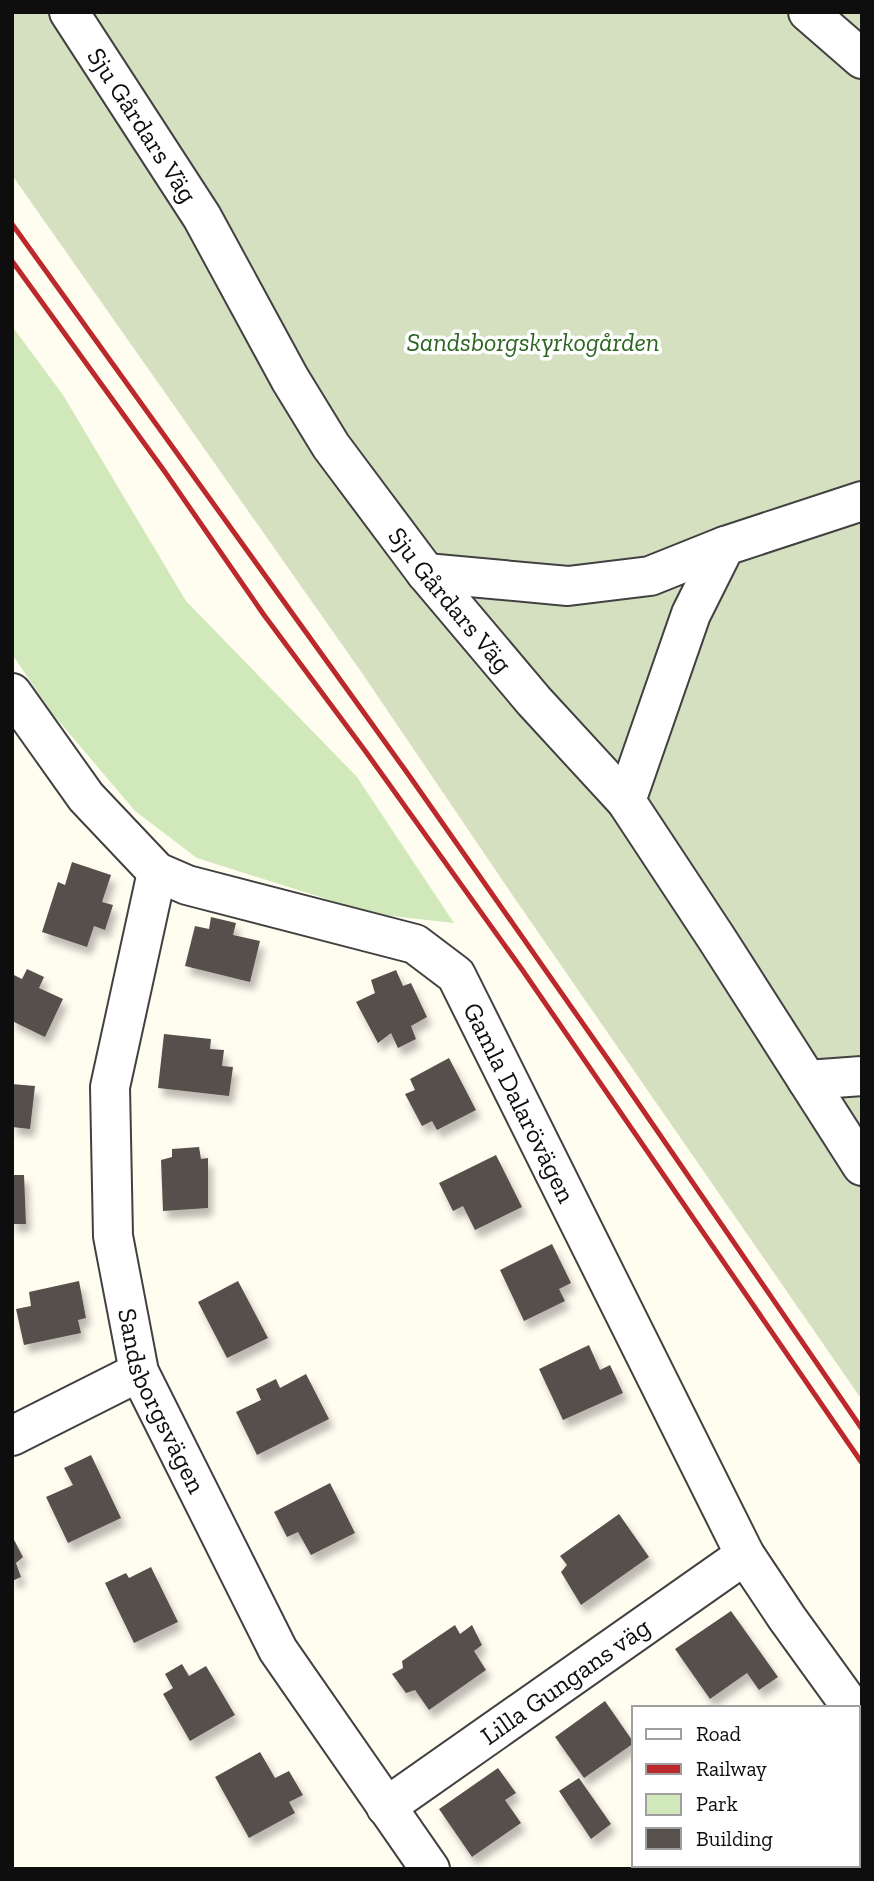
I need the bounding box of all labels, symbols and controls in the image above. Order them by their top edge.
street label: Sju Gårdars Väg [80,42,205,209]
park label: Sandsborgskyrkogården [407,326,659,358]
street label: Sju Gårdars Väg [381,521,519,679]
street label: Gamla Dalarövägen [456,997,583,1208]
street label: Sandsborgsvägen [111,1306,213,1499]
street label: Lilla Gungans väg [474,1611,656,1752]
legend [632,1706,860,1867]
text: Road [696,1721,742,1746]
text: Railway [696,1756,767,1781]
text: Park [696,1791,738,1816]
text: Building [696,1826,773,1851]

